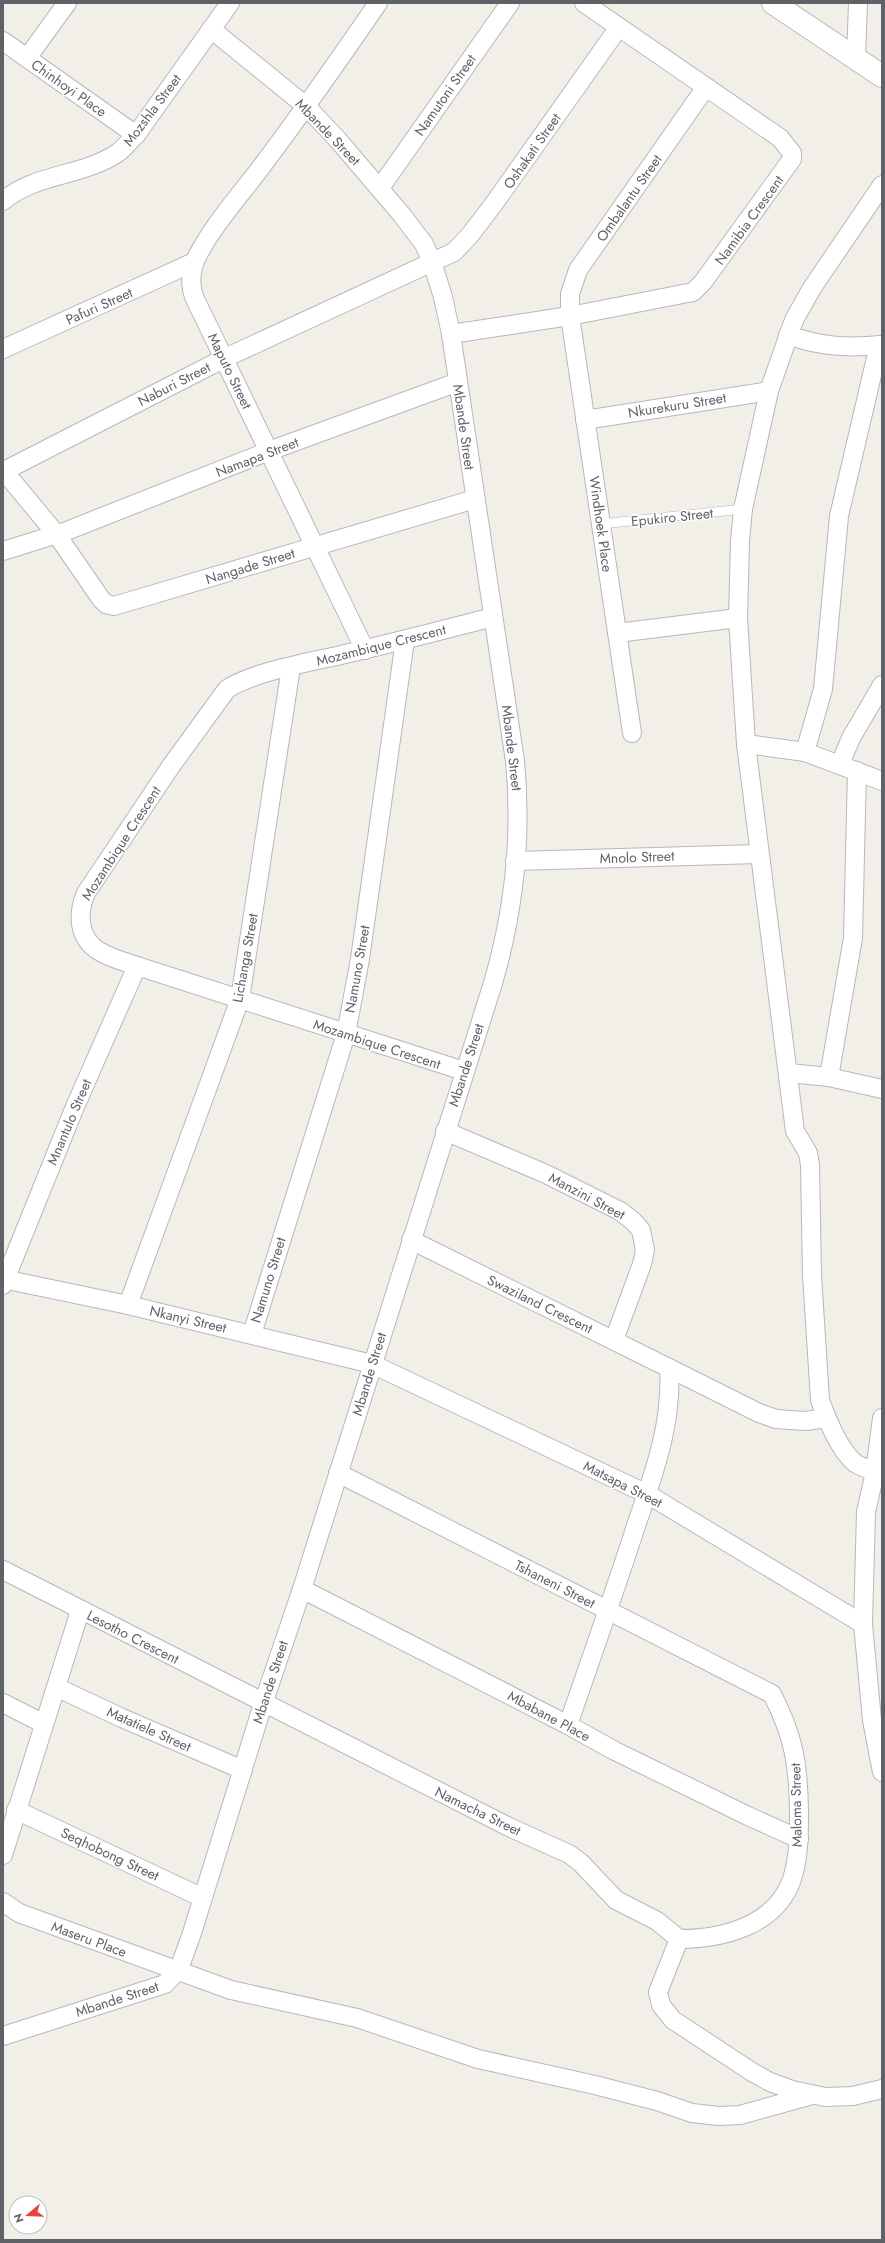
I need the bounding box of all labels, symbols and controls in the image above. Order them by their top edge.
street label: Namutoni Street [409,50,481,140]
street label: Chinhoyi Place [27,54,111,122]
street label: Mozshla Street [118,69,186,150]
street label: Mbande Street [291,94,366,170]
street label: Oshakati Street [498,109,566,193]
street label: Ombalantu Street [591,150,667,246]
street label: Namibia Crescent [710,171,789,269]
street label: Pafuri Street [62,282,136,330]
street label: Maputo Street [203,330,257,413]
street label: Naburi Street [134,357,214,411]
street label: Mbande Street [448,383,480,472]
street label: Nkurekuru Street [626,387,728,423]
street label: Namapa Street [213,432,302,482]
street label: Windhoek Place [584,475,618,573]
street label: Epukiro Street [630,503,715,531]
street label: Nangade Street [203,543,298,589]
street label: Mozambique Crescent [314,619,449,671]
street label: Mbande Street [497,704,527,793]
street label: Mozambique Crescent [76,781,166,904]
street label: Mnolo Street [599,846,675,868]
street label: Lichanga Street [227,911,263,1004]
street label: Namuno Street [339,923,375,1014]
street label: Mozambique Crescent [311,1014,444,1074]
street label: Mbande Street [443,1020,489,1109]
street label: Mnantulo Street [42,1075,96,1168]
street label: Manzini Street [545,1167,629,1225]
street label: Namuno Street [246,1234,291,1325]
street label: Swaziland Crescent [484,1270,597,1339]
street label: Nkanyi Street [148,1300,229,1338]
street label: Mbande Street [347,1329,391,1418]
street label: Matsapa Street [580,1456,666,1513]
street label: Tshaneni Street [511,1555,599,1613]
street label: Lesotho Crescent [83,1605,183,1669]
street label: Mbande Street [247,1637,293,1726]
street label: Mbabane Place [504,1686,594,1746]
street label: Matatiele Street [104,1701,195,1757]
street label: Maloma Street [785,1762,807,1847]
street label: Namacha Street [432,1781,525,1841]
street label: Seqhobong Street [58,1822,163,1886]
street label: Maseru Place [49,1916,129,1962]
street label: Mbande Street [73,1976,162,2022]
north arrow [8,2195,48,2235]
text: N [10,2212,28,2225]

